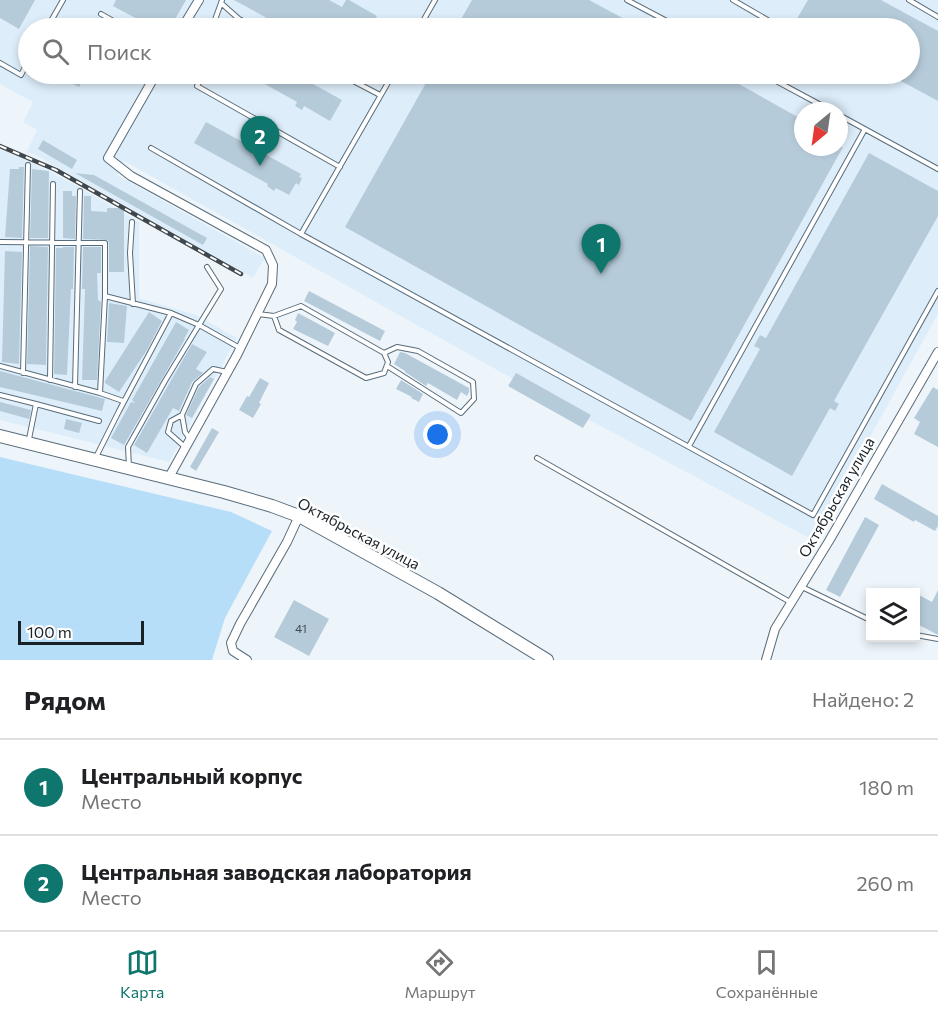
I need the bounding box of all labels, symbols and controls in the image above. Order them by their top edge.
search box [18,18,920,84]
icon: search [39,35,72,68]
text: Поиск [87,38,152,65]
north arrow [794,102,848,156]
pin: 2 [240,116,280,166]
pin: 1 [582,224,620,274]
your location [423,420,452,449]
street label: Октябрьская улица [794,434,878,560]
street label: Октябрьская улица [295,493,423,573]
map controls [866,588,920,642]
button: layers [866,588,920,642]
scale bar [18,618,144,646]
house number: 41 [295,621,307,635]
text: 100 m [27,622,72,641]
text: Рядом [24,684,106,715]
text: Найдено: 2 [812,687,914,711]
text: Центральный корпус [81,762,302,789]
text: 1 [39,775,48,799]
text: 180 m [859,775,914,799]
text: Место [81,789,142,813]
text: Центральная заводская лаборатория [81,858,472,885]
text: 2 [38,871,49,895]
text: 260 m [856,871,914,895]
text: Место [81,885,142,909]
tab: Карта [120,946,164,1001]
tab: Маршрут [404,946,476,1001]
tab: Сохранённые [716,946,818,1001]

